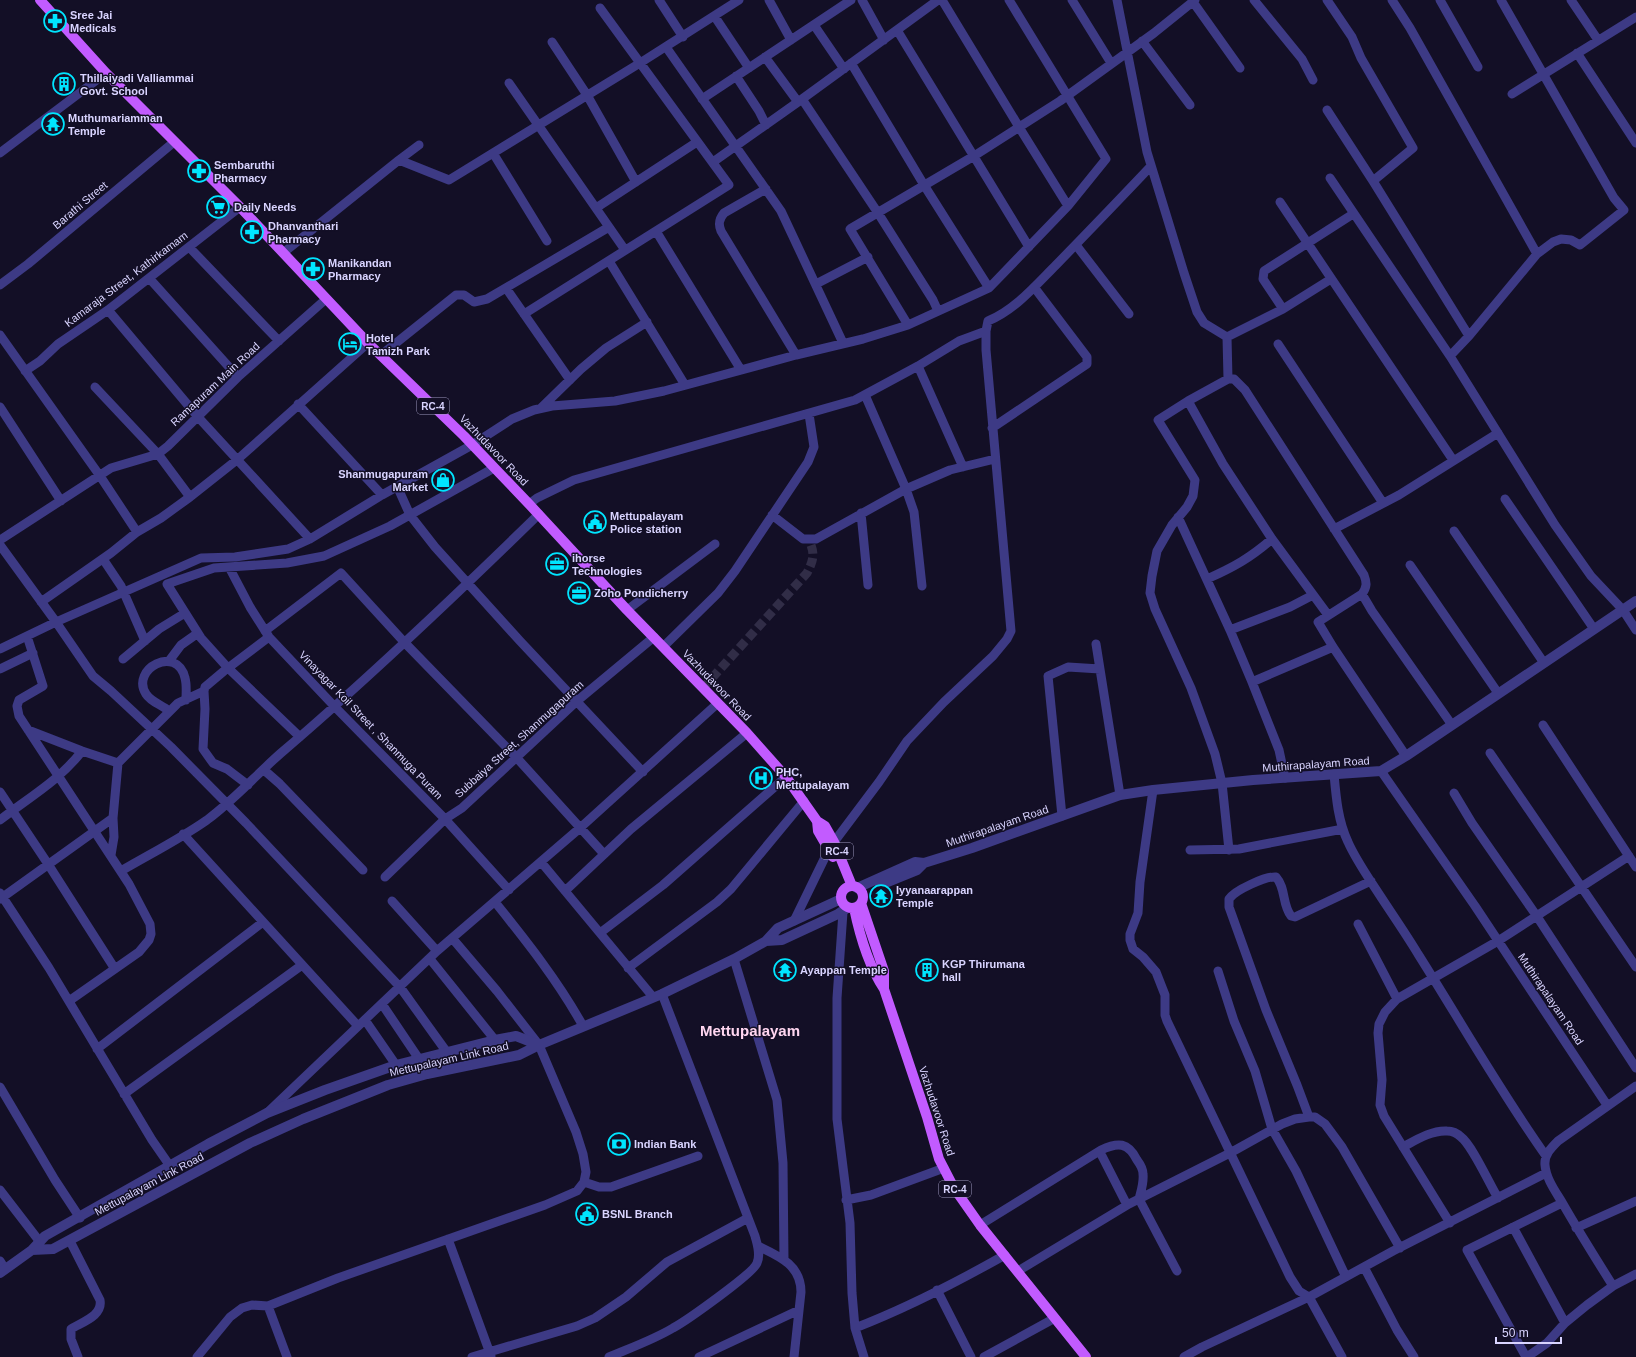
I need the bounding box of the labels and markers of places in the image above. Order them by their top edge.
pharmacy icon: Sree Jai Medicals [42,8,68,34]
place label: Sree Jai Medicals [70,9,116,34]
building icon: Thillaiyadi Valliammai Govt. School [51,71,77,97]
place label: Thillaiyadi Valliammai Govt. School [80,72,194,97]
temple icon: Muthumariamman Temple [40,111,66,137]
place label: Muthumariamman Temple [68,112,163,137]
pharmacy icon: Sembaruthi Pharmacy [186,158,212,184]
place label: Sembaruthi Pharmacy [214,159,275,184]
supermarket icon: Daily Needs [205,194,231,220]
place label: Daily Needs [234,201,296,213]
pharmacy icon: Dhanvanthari Pharmacy [239,219,265,245]
place label: Dhanvanthari Pharmacy [268,220,338,245]
pharmacy icon: Manikandan Pharmacy [300,256,326,282]
place label: Manikandan Pharmacy [328,257,392,282]
hotel icon: Hotel Tamizh Park [337,331,363,357]
place label: Hotel Tamizh Park [366,332,431,357]
shop icon: Shanmugapuram Market [430,467,456,493]
place label: Shanmugapuram Market [338,468,428,493]
public building icon: Mettupalayam Police station [582,509,608,535]
place label: Mettupalayam Police station [610,510,684,535]
office icon: ihorse Technologies [544,551,570,577]
place label: ihorse Technologies [572,552,642,577]
office icon: Zoho Pondicherry [566,580,592,606]
place label: Zoho Pondicherry [594,587,689,599]
hospital icon: PHC, Mettupalayam [748,765,774,791]
place label: PHC, Mettupalayam [776,766,850,791]
temple icon: Iyyanaarappan Temple [868,883,894,909]
place label: Iyyanaarappan Temple [896,884,973,909]
temple icon: Ayappan Temple [772,957,798,983]
building icon: KGP Thirumana hall [914,957,940,983]
place label: KGP Thirumana hall [942,958,1026,983]
place label: Ayappan Temple [800,964,887,976]
bank icon: Indian Bank [606,1131,632,1157]
place label: Indian Bank [634,1138,697,1150]
public building icon: BSNL Branch [574,1201,600,1227]
place label: BSNL Branch [602,1208,673,1220]

